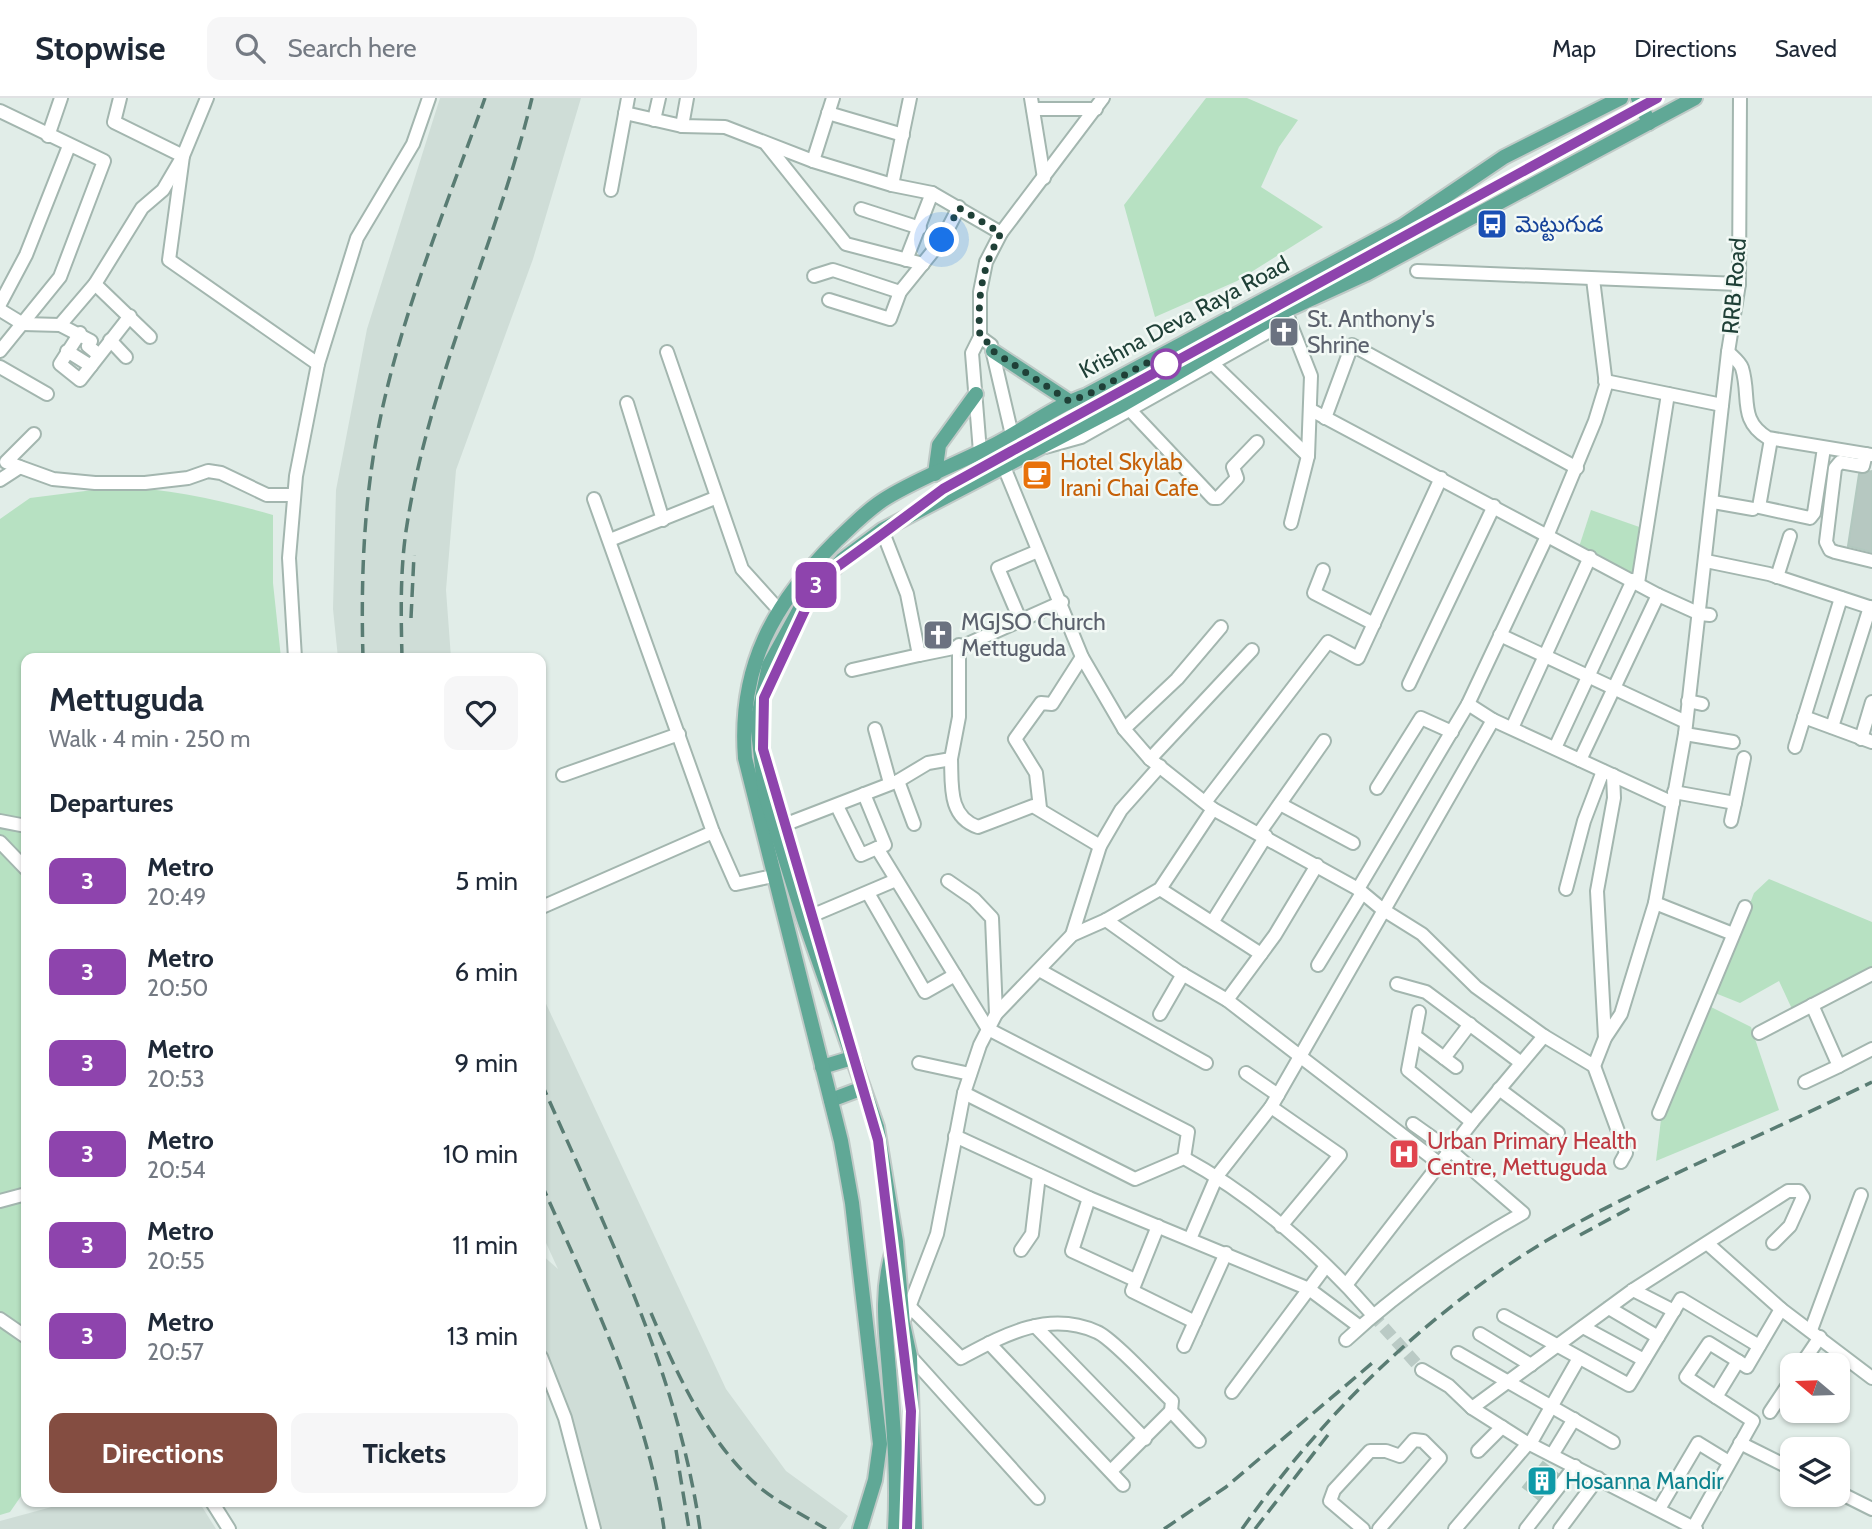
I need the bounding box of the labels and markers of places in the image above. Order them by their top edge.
bus stop icon: మెట్టుగుడ [1475,207,1509,241]
place label: మెట్టుగుడ [1515,210,1603,241]
place label: St. Anthony's Shrine [1307,305,1435,359]
church icon: St. Anthony's Shrine [1267,315,1301,349]
unlabelled marker [1151,349,1181,379]
place label: Hotel Skylab Irani Chai Cafe [1060,448,1199,502]
cafe icon: Hotel Skylab Irani Chai Cafe [1020,458,1054,492]
place label: MGJSO Church Mettuguda [961,608,1106,662]
church icon: MGJSO Church Mettuguda [921,618,955,652]
place label: Urban Primary Health Centre, Mettuguda [1427,1127,1637,1181]
hospital icon: Urban Primary Health Centre, Mettuguda [1387,1137,1421,1171]
building icon: Hosanna Mandir [1525,1464,1559,1498]
place label: Hosanna Mandir [1565,1467,1724,1495]

